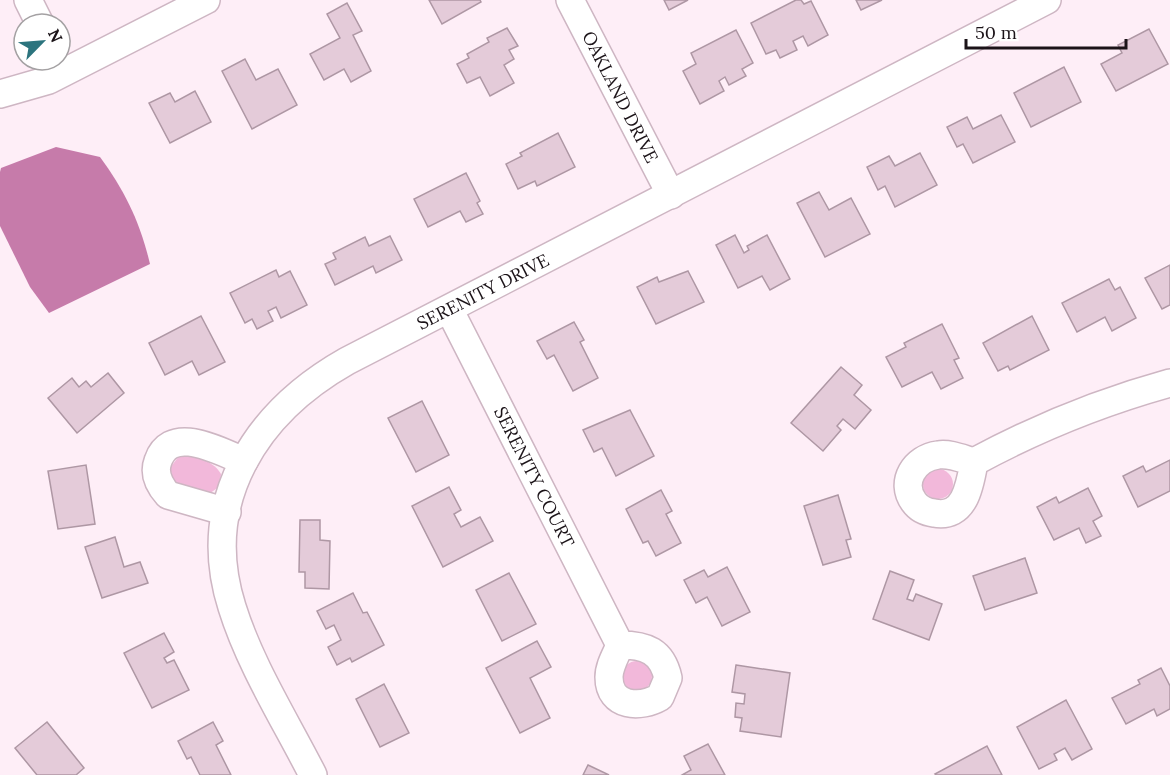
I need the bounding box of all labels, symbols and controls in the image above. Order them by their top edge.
north arrow [12,12,72,72]
scale bar [966,12,1126,50]
text: 50 m [975,21,1017,44]
text: N [44,26,67,45]
street label: OAKLAND DRIVE [577,27,664,167]
street label: SERENITY DRIVE [413,248,553,335]
street label: SERENITY COURT [489,403,580,551]

